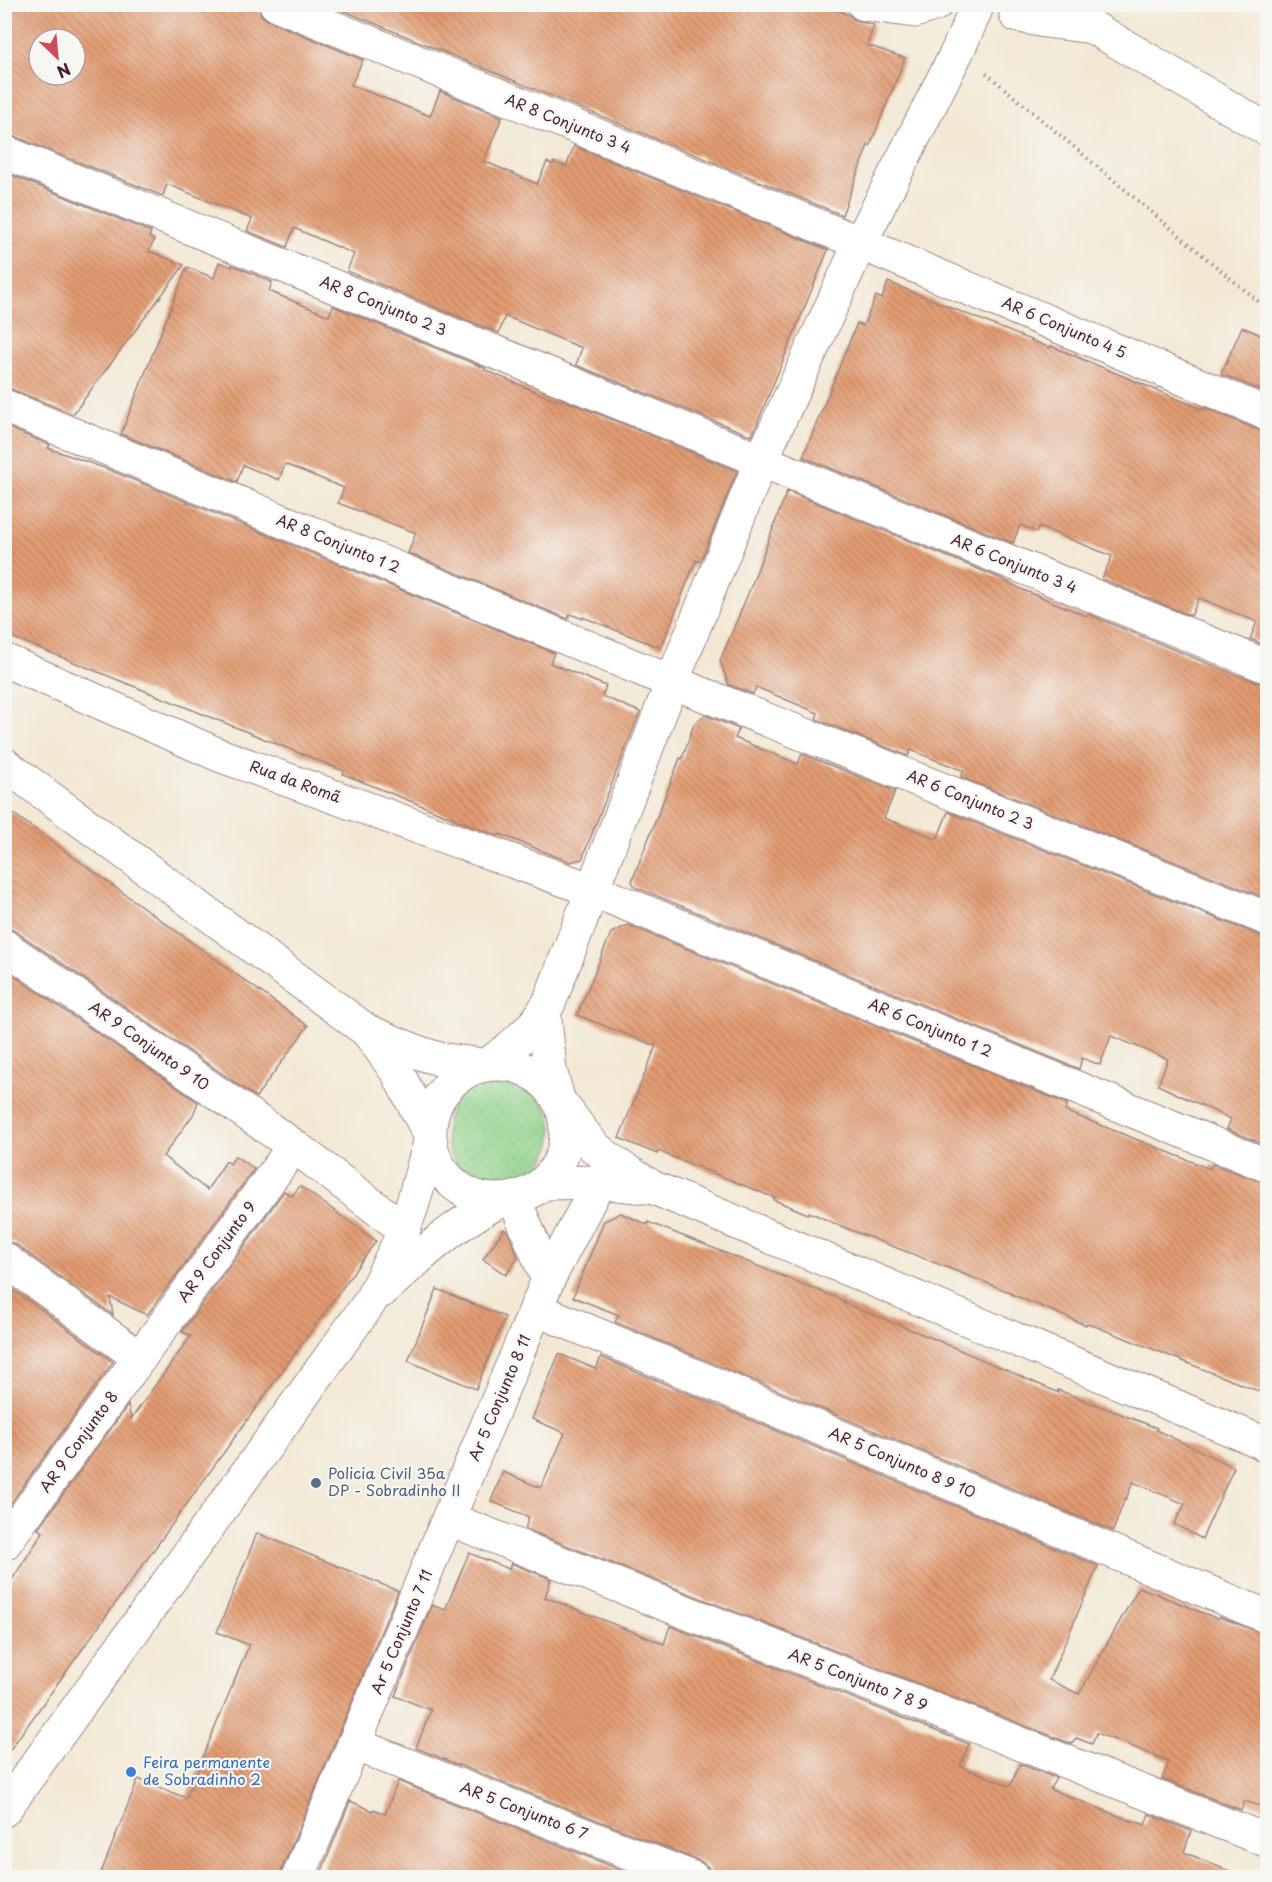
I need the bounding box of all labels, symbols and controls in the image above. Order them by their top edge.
north arrow [27,27,87,87]
text: N [53,58,75,85]
street label: AR 8 Conjunto 3 4 [502,87,635,158]
street label: AR 8 Conjunto 2 3 [317,269,450,341]
street label: AR 6 Conjunto 4 5 [999,290,1130,363]
street label: AR 8 Conjunto 1 2 [273,507,404,578]
street label: AR 6 Conjunto 3 4 [948,527,1081,598]
street label: Rua da Romã [247,753,345,808]
street label: AR 6 Conjunto 2 3 [904,763,1037,835]
street label: AR 6 Conjunto 1 2 [865,991,996,1062]
street label: AR 9 Conjunto 9 10 [85,994,215,1095]
street label: AR 9 Conjunto 9 [171,1196,260,1306]
street label: Ar 5 Conjunto 8 11 [462,1331,536,1464]
street label: AR 9 Conjunto 8 [33,1385,123,1497]
street label: AR 5 Conjunto 8 9 10 [826,1420,980,1503]
place label: Policia Civil 35a DP - Sobradinho II [328,1461,460,1501]
marker: Policia Civil 35a DP - Sobradinho II [309,1476,323,1490]
street label: Ar 5 Conjunto 7 11 [364,1565,437,1697]
street label: AR 5 Conjunto 7 8 9 [785,1641,932,1716]
place label: Feira permanente de Sobradinho 2 [143,1750,270,1790]
marker: Feira permanente de Sobradinho 2 [124,1765,138,1779]
street label: AR 5 Conjunto 6 7 [457,1775,592,1845]

